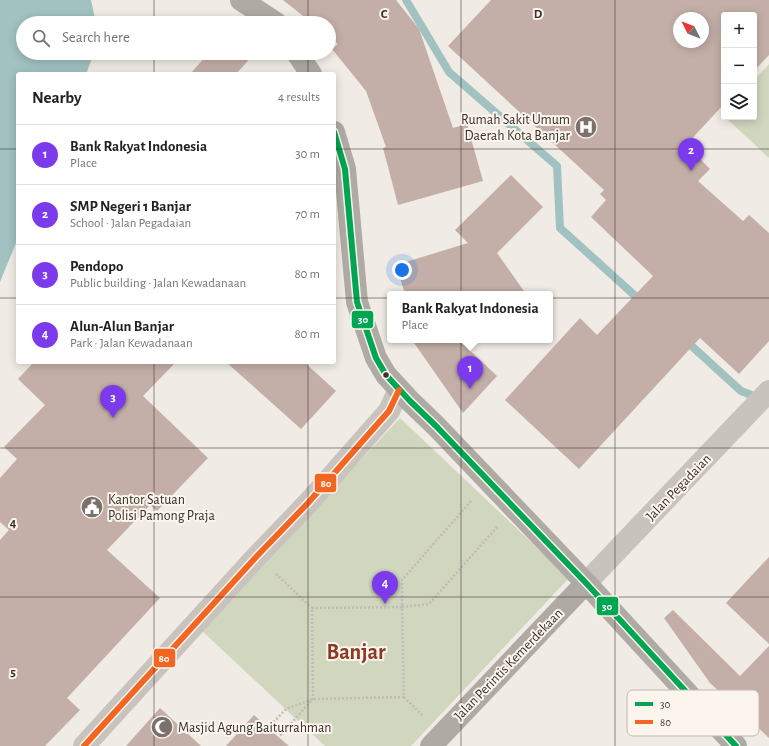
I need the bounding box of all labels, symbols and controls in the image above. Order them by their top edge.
text: C [381,8,388,21]
text: D [534,8,543,21]
north arrow [673,12,709,48]
map controls [721,12,757,120]
button: + [721,12,757,48]
search box [16,16,336,60]
icon: search [30,27,52,49]
text: Search here [62,30,130,45]
button: − [721,48,757,84]
button: layers [721,84,757,120]
text: Nearby [32,89,82,106]
text: 4 results [278,91,320,104]
place label: Rumah Sakit Umum Daerah Kota Banjar [461,113,570,143]
hospital icon: Rumah Sakit Umum Daerah Kota Banjar [573,114,599,140]
pin: 2 [678,138,704,171]
text: Bank Rakyat Indonesia [70,139,207,154]
text: 1 [43,148,47,161]
text: 30 m [295,148,320,161]
text: Place [70,157,97,170]
text: SMP Negeri 1 Banjar [70,199,191,214]
text: 2 [42,208,48,221]
text: 70 m [295,208,320,221]
text: School · Jalan Pegadaian [70,217,191,230]
text: Pendopo [70,259,123,274]
your location [392,260,412,280]
text: 3 [42,268,48,281]
text: 80 m [294,268,320,281]
text: Public building · Jalan Kewadanaan [70,277,246,290]
popup [387,291,553,343]
text: Bank Rakyat Indonesia [401,301,539,316]
line badge: 30 [351,310,374,329]
text: 30 [358,314,368,325]
text: Alun-Alun Banjar [70,319,174,334]
text: Place [401,319,428,332]
text: 4 [42,328,48,341]
text: 80 m [294,328,320,341]
text: Park · Jalan Kewadanaan [70,337,193,350]
pin: 1 [457,356,483,389]
unlabelled marker [381,370,391,380]
pin: 3 [100,385,126,418]
street label: Jalan Pegadaian [644,452,714,524]
line badge: 80 [314,473,337,493]
text: 80 [320,478,332,489]
place label: Kantor Satuan Polisi Pamong Praja [108,493,215,523]
public building icon: Kantor Satuan Polisi Pamong Praja [79,494,105,520]
text: 4 [10,517,17,530]
pin: 4 [372,571,398,604]
line badge: 30 [596,596,619,616]
text: 30 [602,601,612,612]
street label: Jalan Perintis Kemerdekaan [452,606,566,723]
district label: Banjar [326,641,386,664]
line badge: 80 [153,648,176,668]
text: 80 [158,653,170,664]
text: 5 [10,666,16,679]
legend [627,690,759,736]
text: 30 [660,699,671,710]
mosque icon: Masjid Agung Baiturrahman [149,714,175,740]
text: 80 [660,717,671,728]
place label: Masjid Agung Baiturrahman [178,721,332,735]

